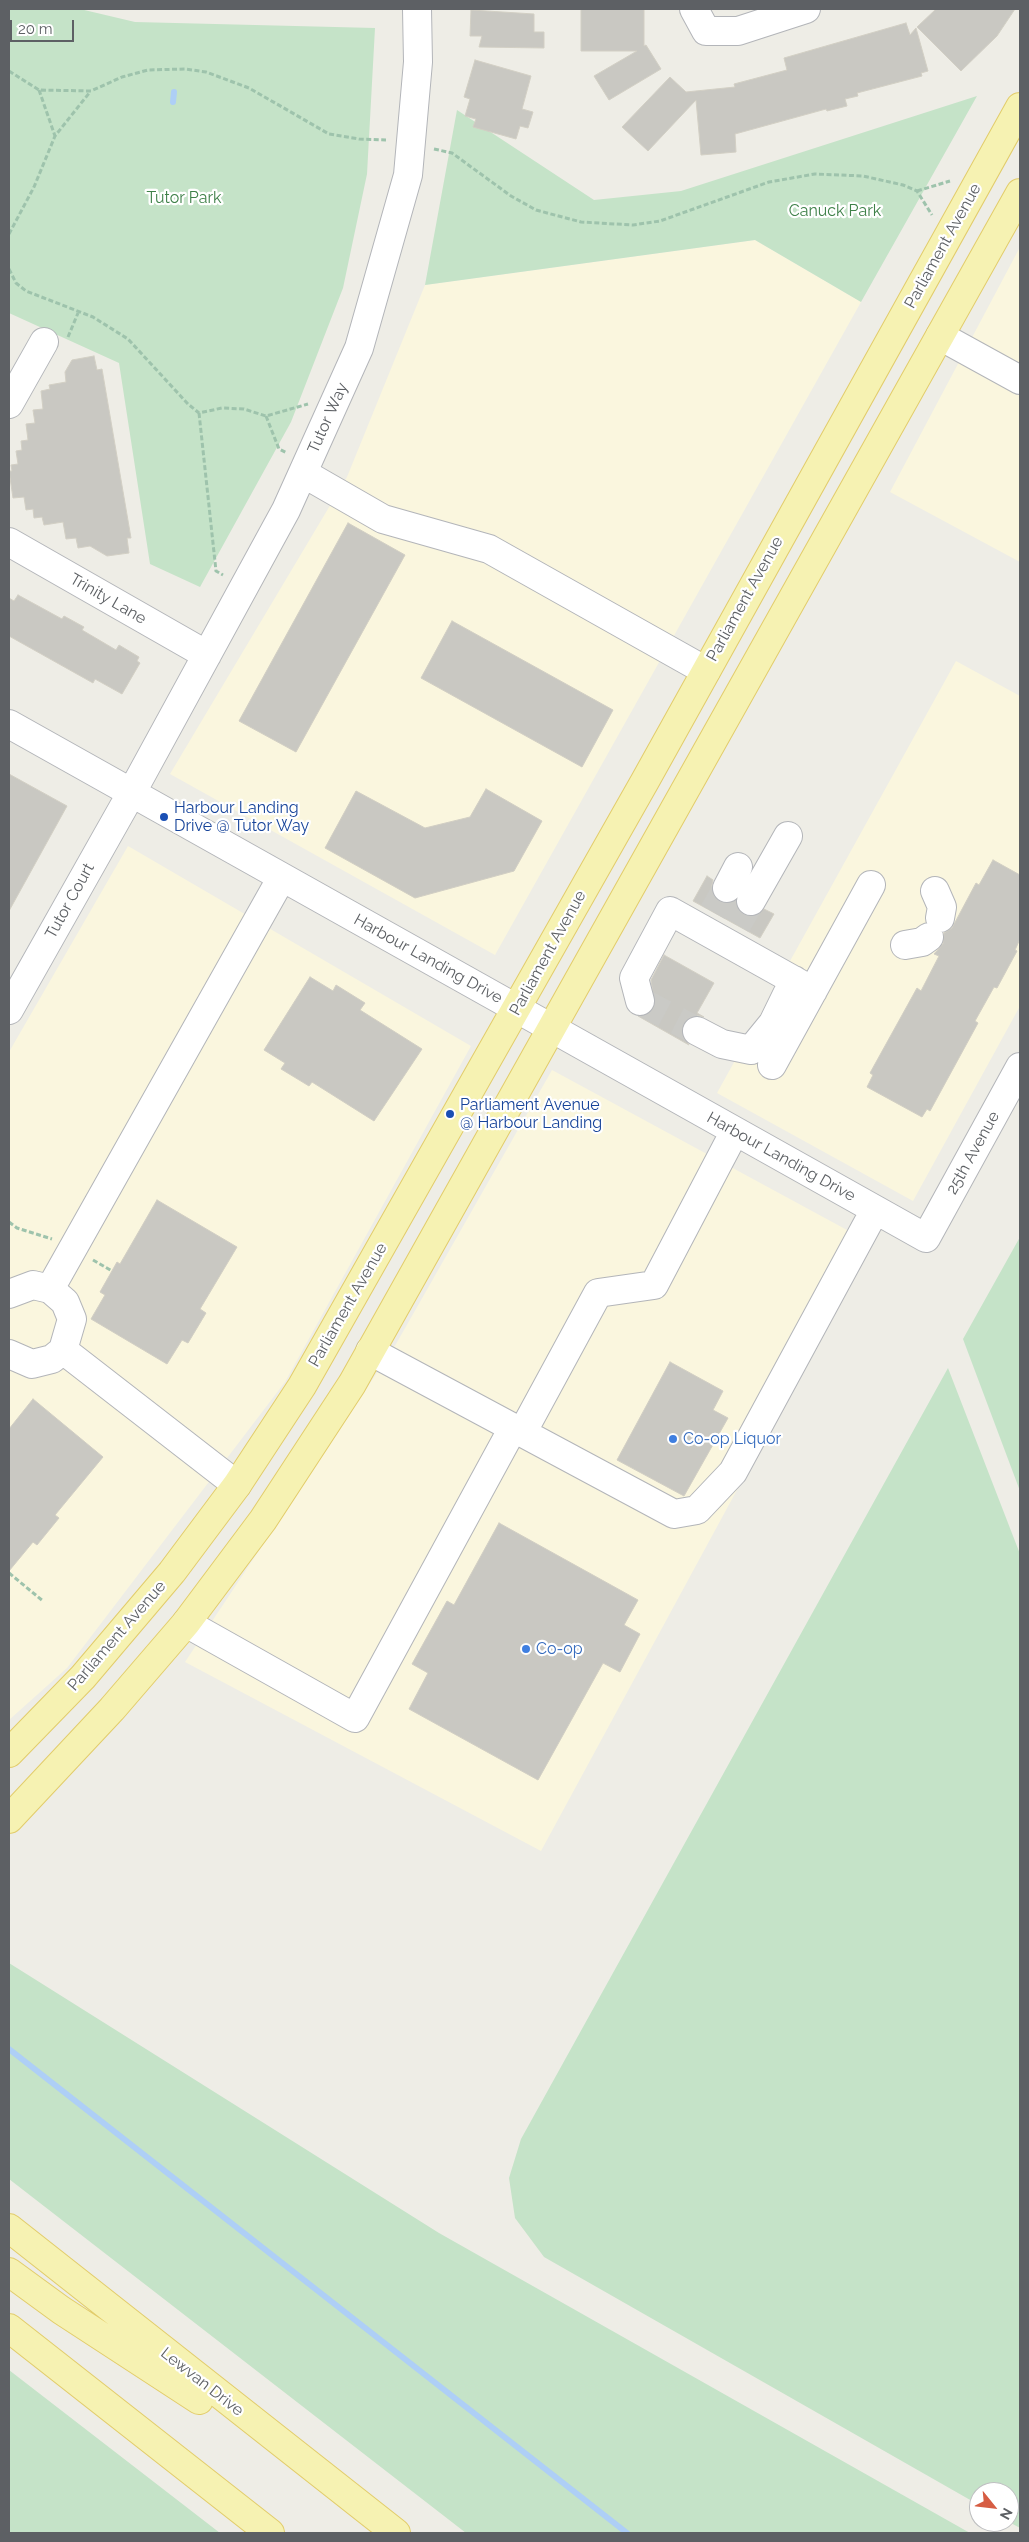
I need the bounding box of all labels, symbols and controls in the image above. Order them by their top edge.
scale bar [12,10,76,42]
text: 20 m [18,20,53,38]
street label: Parliament Avenue [901,180,985,312]
park label: Tutor Park [146,188,222,208]
park label: Canuck Park [789,201,881,221]
street label: Tutor Way [304,380,352,456]
street label: Parliament Avenue [703,533,787,665]
street label: Trinity Lane [66,569,150,629]
place label: Harbour Landing Drive @ Tutor Way [174,798,309,836]
marker: Harbour Landing Drive @ Tutor Way [158,811,170,823]
street label: Tutor Court [41,860,99,942]
street label: Parliament Avenue [506,887,590,1019]
street label: Harbour Landing Drive [350,910,506,1008]
place label: Parliament Avenue @ Harbour Landing [460,1095,602,1133]
marker: Parliament Avenue @ Harbour Landing [444,1108,456,1120]
street label: Harbour Landing Drive [703,1108,859,1206]
street label: 25th Avenue [942,1108,1004,1198]
street label: Parliament Avenue [305,1240,391,1370]
place label: Co-op Liquor [683,1429,781,1449]
marker: Co-op Liquor [667,1433,679,1445]
street label: Parliament Avenue [64,1577,170,1695]
place label: Co-op [536,1639,583,1659]
marker: Co-op [520,1643,532,1655]
street label: Lewvan Drive [157,2344,247,2420]
north arrow [969,2482,1019,2532]
text: N [997,2505,1016,2522]

